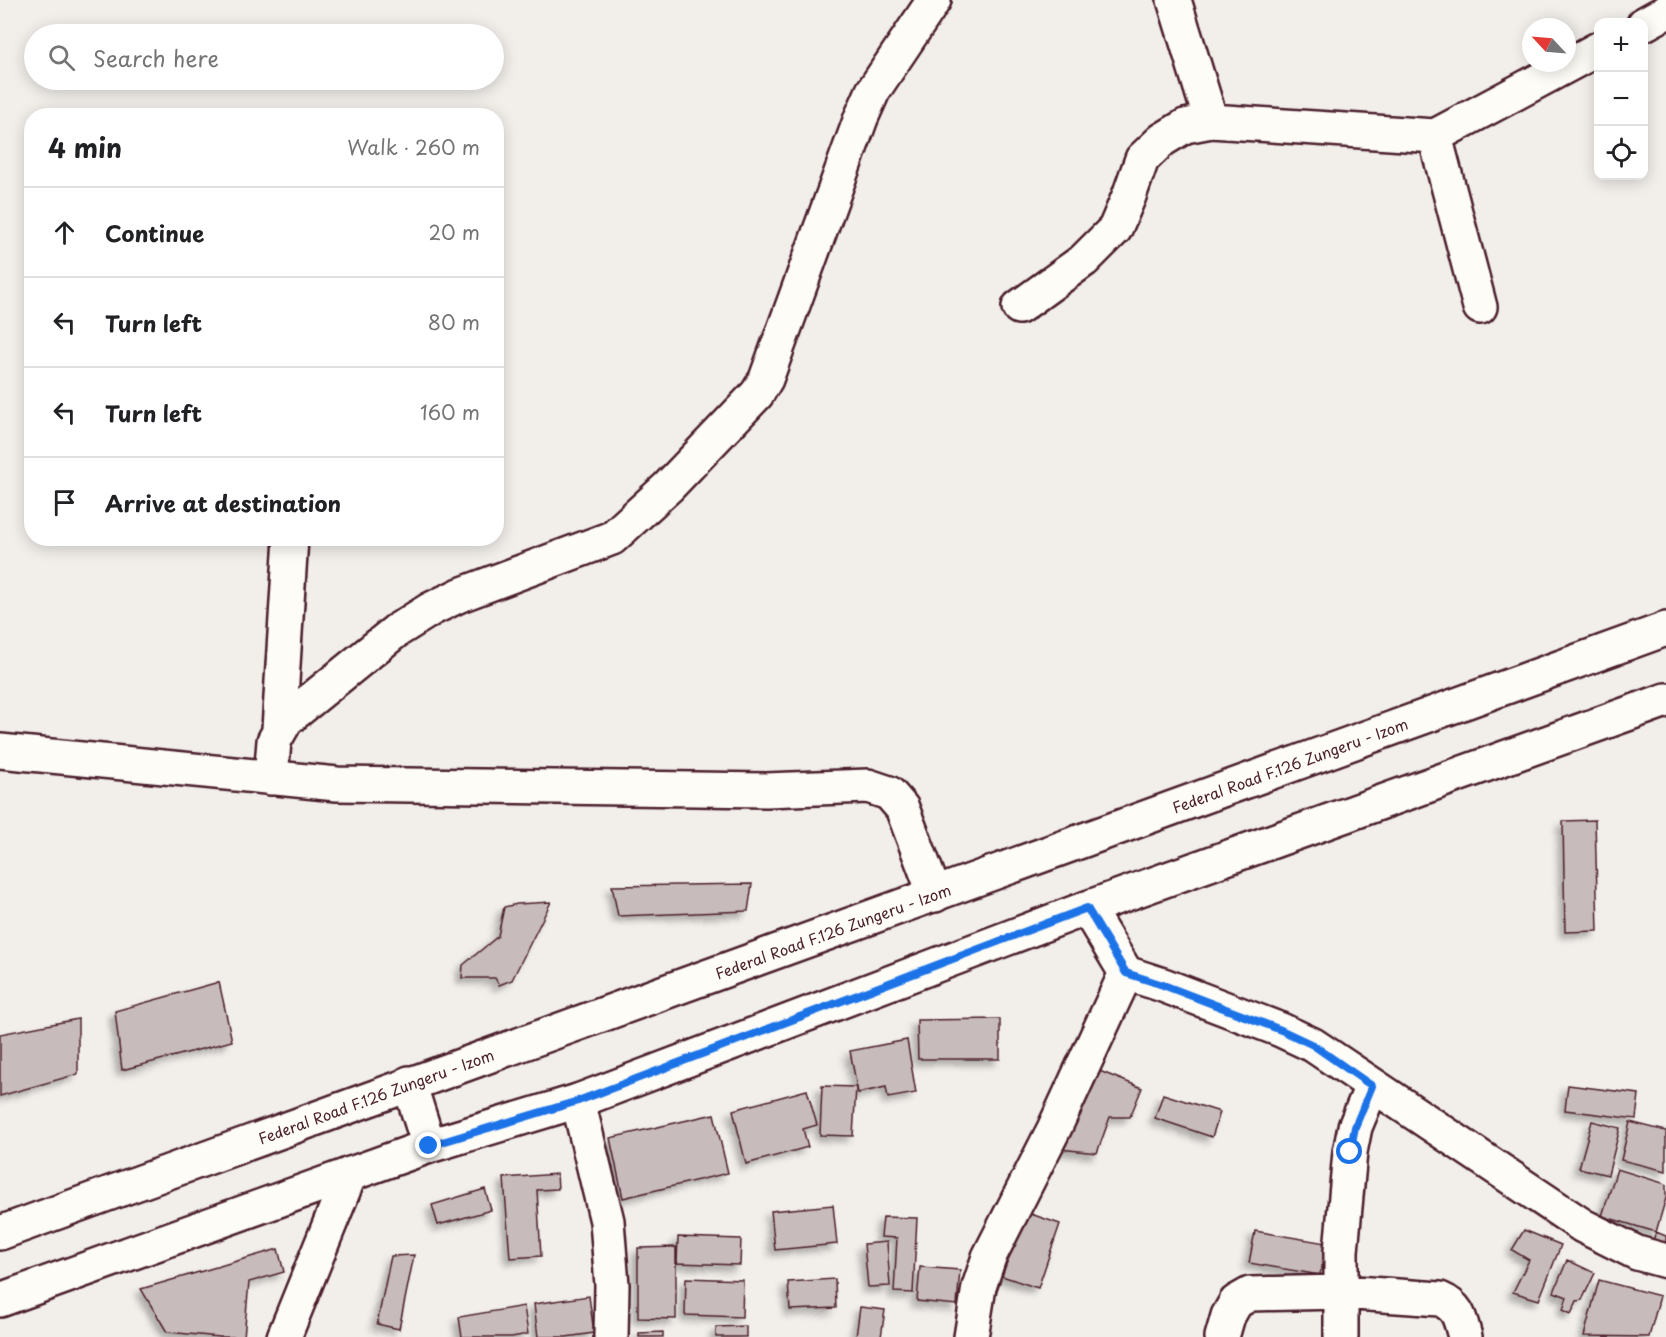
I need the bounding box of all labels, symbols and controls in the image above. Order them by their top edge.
north arrow [1522,18,1576,72]
map controls [1594,18,1648,180]
button: + [1594,18,1648,72]
search box [24,24,504,90]
icon: search [45,41,78,74]
text: Search here [93,41,219,74]
button: − [1594,72,1648,126]
button: locate [1594,126,1648,180]
text: 4 min [48,128,122,167]
text: Walk · 260 m [347,132,480,162]
icon: ahead [48,216,81,249]
text: Continue [105,216,204,249]
text: 20 m [428,217,480,247]
icon: left [48,306,81,339]
text: Turn left [105,306,202,339]
text: 80 m [428,307,480,337]
icon: left [48,396,81,429]
text: Turn left [105,396,202,429]
text: 160 m [420,397,480,427]
icon: arrive [48,486,81,519]
text: Arrive at destination [105,486,341,519]
street label: Federal Road F.126 Zungeru - Izom [1169,712,1411,818]
street label: Federal Road F.126 Zungeru - Izom [712,878,954,984]
street label: Federal Road F.126 Zungeru - Izom [255,1043,497,1149]
route end [415,1132,441,1158]
route start [1336,1138,1362,1164]

